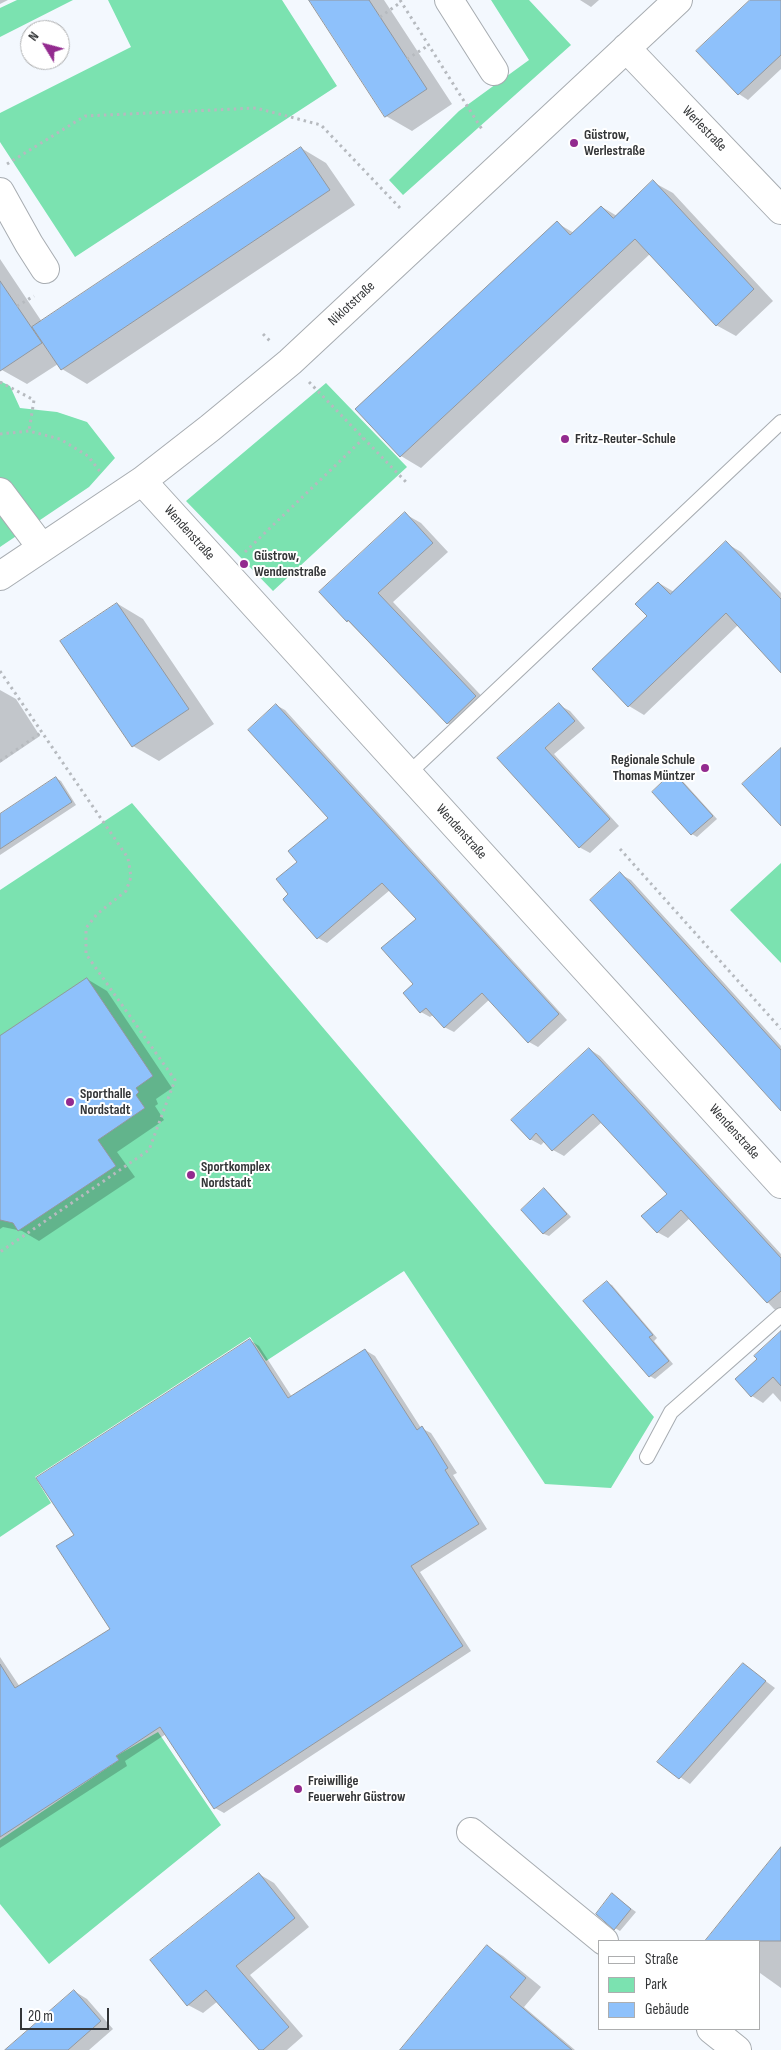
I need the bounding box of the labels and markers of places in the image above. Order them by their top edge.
place label: Güstrow, Werlestraße [584,127,645,160]
marker: Güstrow, Werlestraße [568,137,580,149]
place label: Fritz-Reuter-Schule [575,431,676,447]
marker: Fritz-Reuter-Schule [559,433,571,445]
place label: Güstrow, Wendenstraße [254,548,326,580]
marker: Güstrow, Wendenstraße [238,558,250,570]
place label: Regionale Schule Thomas Müntzer [611,752,695,784]
marker: Regionale Schule Thomas Müntzer [699,762,711,774]
place label: Sporthalle Nordstadt [80,1086,131,1118]
marker: Sporthalle Nordstadt [64,1096,76,1108]
place label: Sportkomplex Nordstadt [201,1159,270,1192]
marker: Sportkomplex Nordstadt [185,1169,197,1181]
place label: Freiwillige Feuerwehr Güstrow [308,1773,405,1805]
marker: Freiwillige Feuerwehr Güstrow [292,1783,304,1795]

